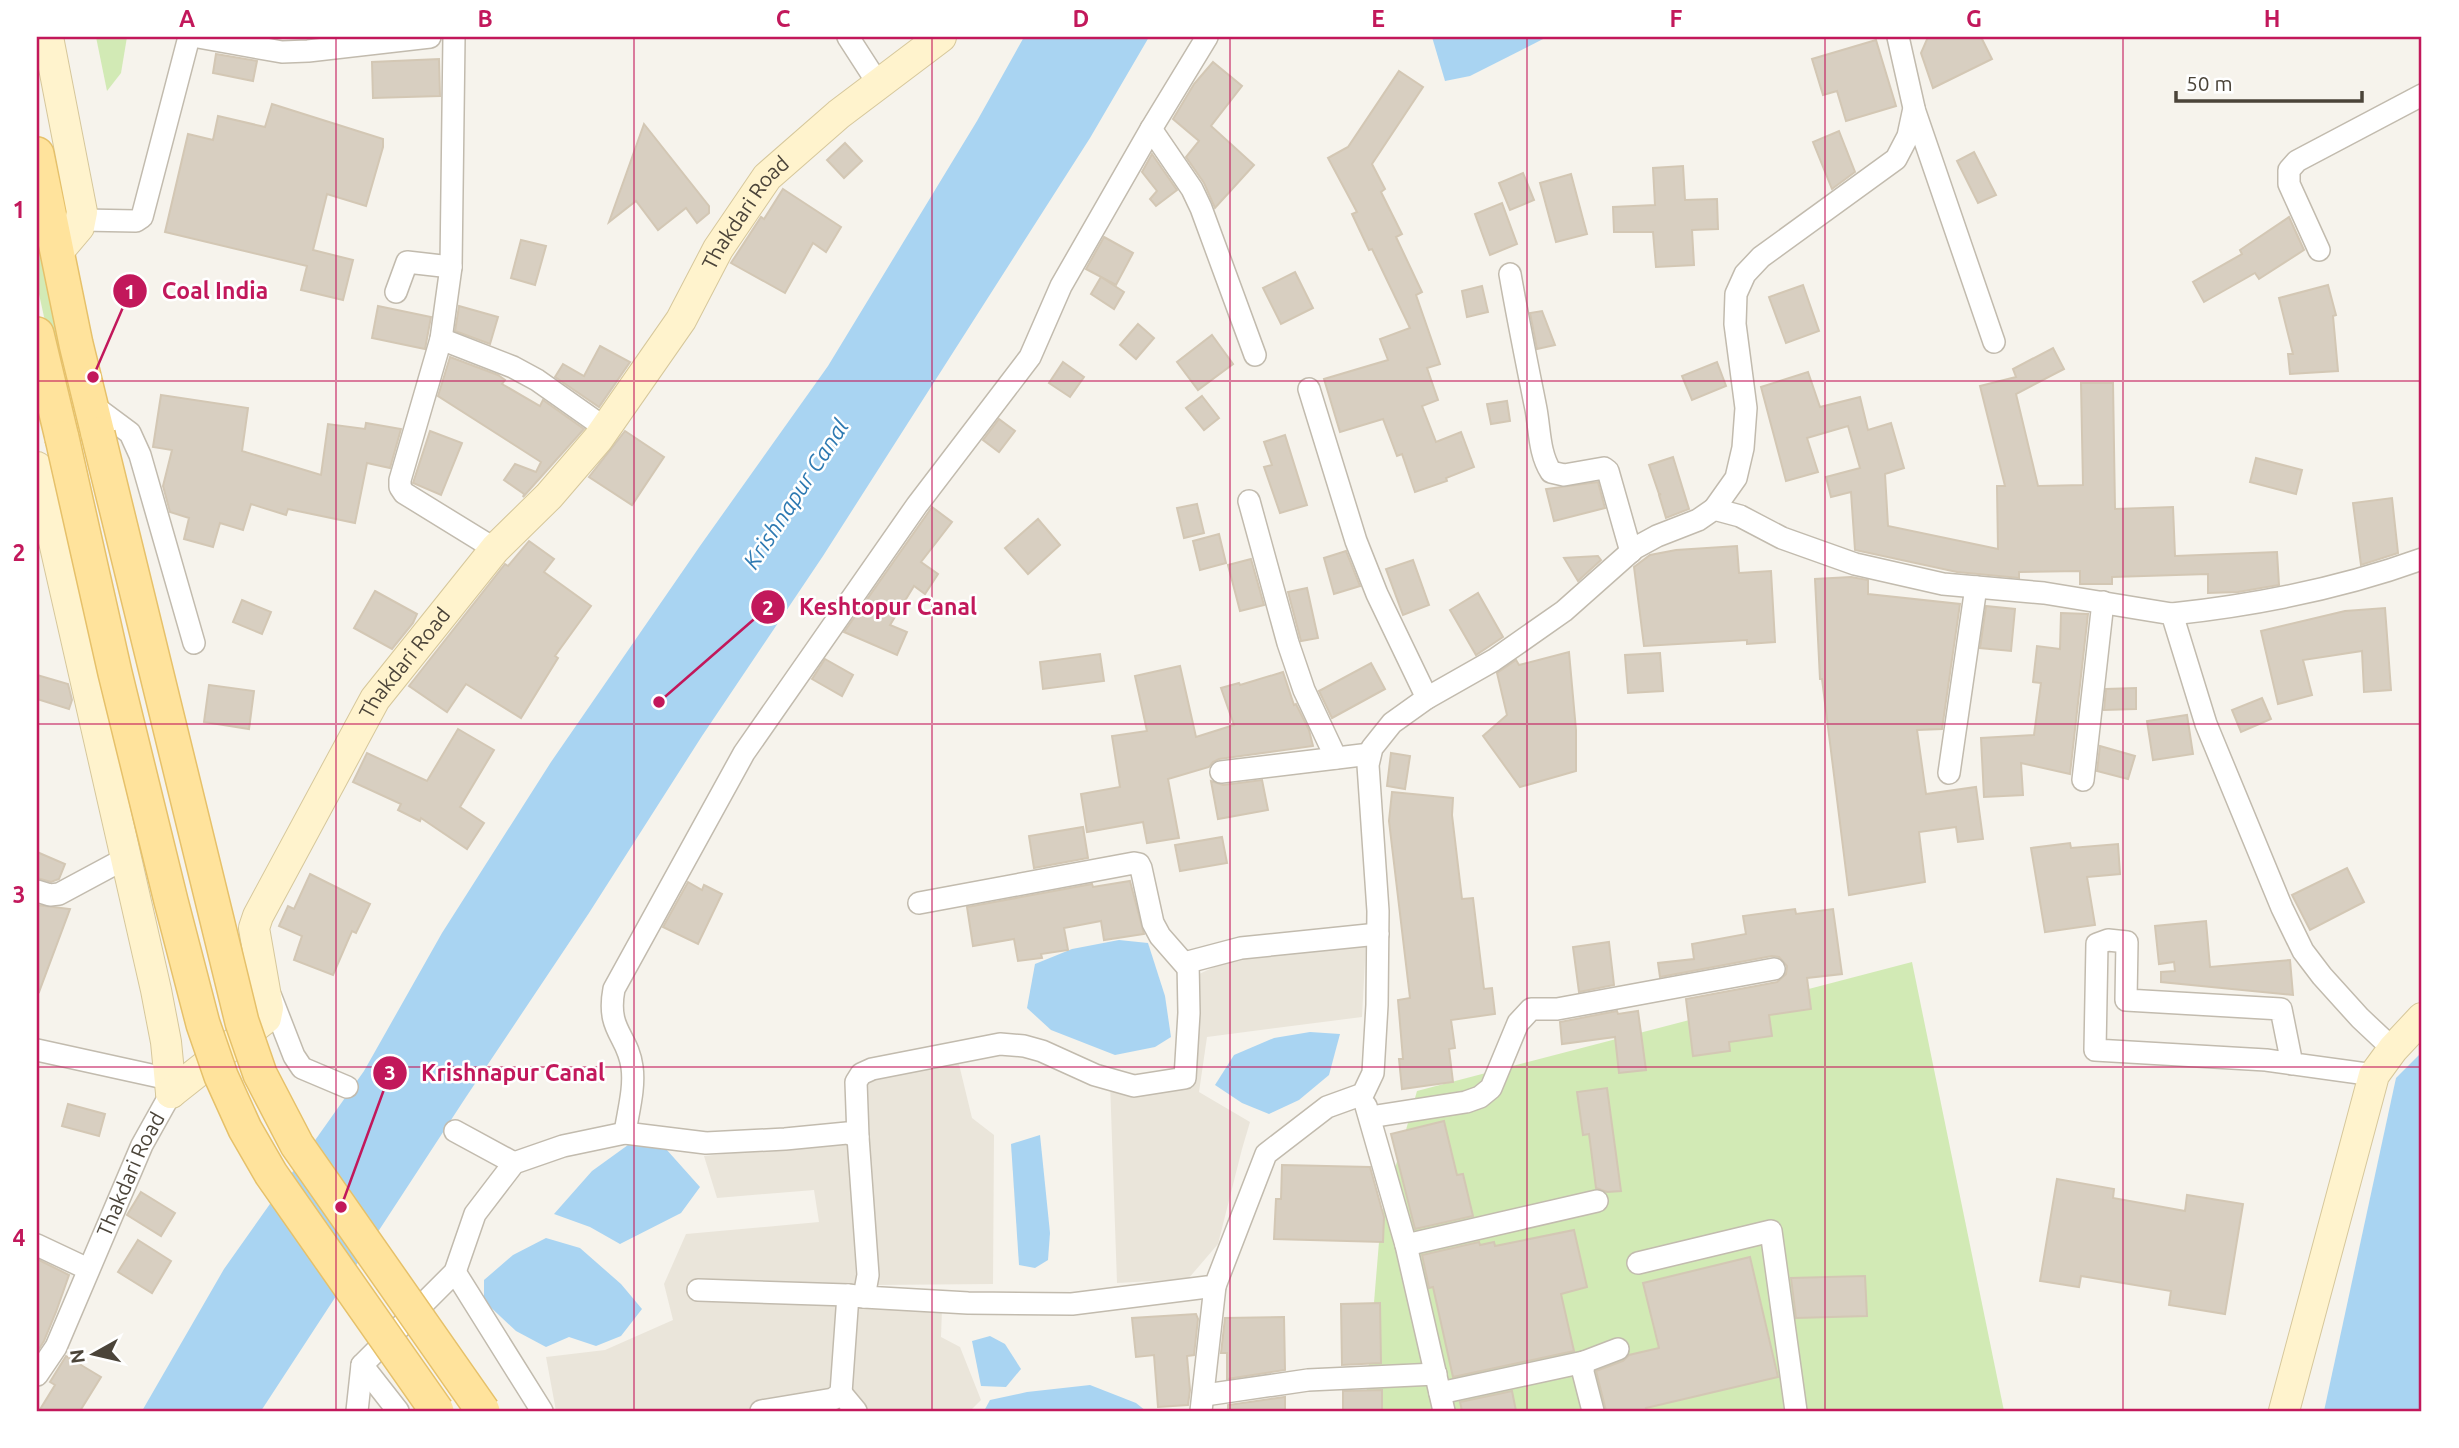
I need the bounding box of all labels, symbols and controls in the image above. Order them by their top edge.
text: A [179,6,195,31]
text: B [477,6,493,31]
text: C [776,6,791,31]
text: D [1073,6,1089,31]
text: E [1371,6,1385,31]
text: F [1670,6,1683,31]
text: G [1966,6,1982,31]
text: H [2264,6,2280,31]
scale bar [2176,60,2361,104]
text: 50 m [2186,71,2233,95]
street label: Thakdari Road [696,151,793,273]
text: 1 [13,197,25,222]
callout: Coal India [113,269,282,313]
text: Coal India [162,278,268,303]
text: 1 [124,279,136,303]
water label: Krishnapur Canal [738,414,853,573]
text: 2 [13,540,25,565]
callout: Keshtopur Canal [750,585,991,629]
text: Keshtopur Canal [799,594,977,619]
text: 2 [762,595,774,619]
street label: Thakdari Road [354,602,454,722]
text: 3 [13,882,25,907]
callout: Krishnapur Canal [373,1051,619,1095]
text: 3 [384,1060,396,1084]
text: Krishnapur Canal [421,1060,605,1085]
street label: Thakdari Road [91,1107,169,1240]
text: 4 [13,1225,26,1250]
north arrow [60,1318,130,1388]
text: N [65,1348,89,1365]

